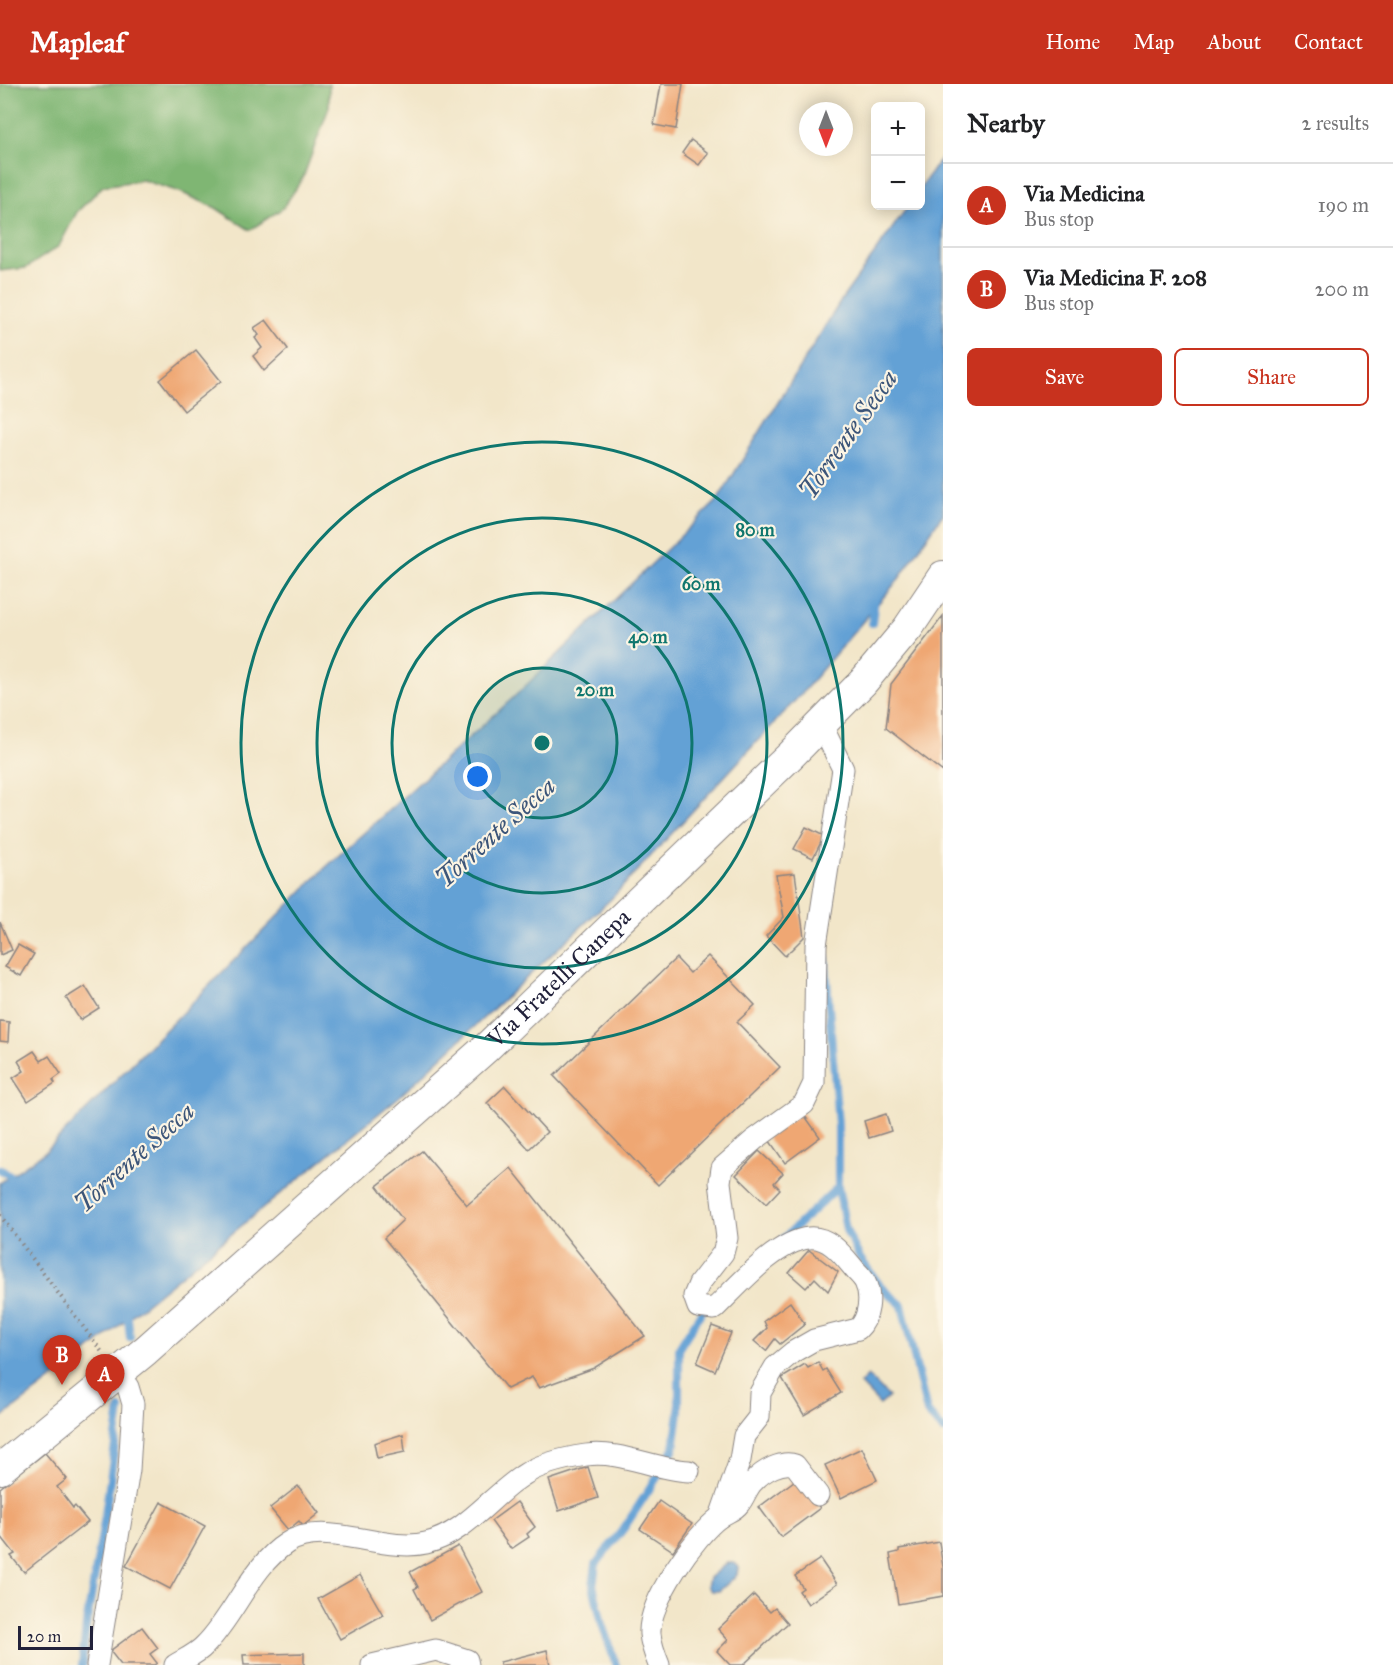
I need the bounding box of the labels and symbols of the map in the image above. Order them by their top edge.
north arrow [799,102,853,156]
water label: Torrente Secca [792,363,904,505]
text: 80 m [735,519,775,541]
text: 60 m [682,573,721,595]
text: 40 m [628,626,669,649]
text: 20 m [576,679,615,701]
centre of rings [532,733,552,753]
your location [463,762,492,791]
water label: Torrente Secca [428,770,562,894]
street label: Via Fratelli Canepa [480,902,637,1055]
water label: Torrente Secca [67,1095,201,1219]
pin: B [42,1336,82,1385]
pin: A [86,1354,124,1404]
scale bar [18,1623,93,1650]

